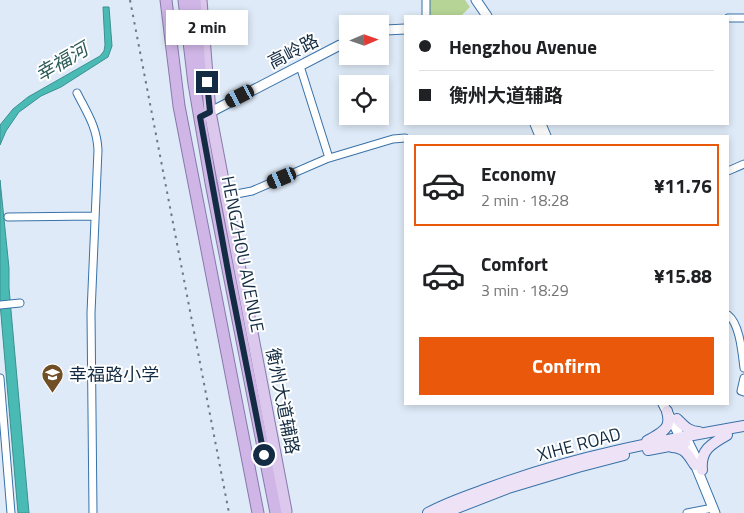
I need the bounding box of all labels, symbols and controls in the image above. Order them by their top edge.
callout: 2 min [166,9,248,44]
text: 2 min [188,15,226,39]
north arrow [339,15,389,65]
map controls [339,15,389,125]
street label: 高岭路 [263,27,323,75]
water label: 幸福河 [29,32,96,88]
text: Hengzhou Avenue [449,32,597,61]
route end [196,71,218,93]
button: locate [339,75,389,125]
text: 衡州大道辅路 [449,80,563,109]
car [223,83,256,109]
text: Economy [481,159,556,188]
icon: car [421,163,466,208]
car [265,165,298,191]
text: ¥11.76 [654,171,712,200]
street label: HENGZHOU AVENUE [215,173,271,335]
text: 2 min · 18:28 [481,188,569,212]
text: Comfort [481,249,548,278]
icon: car [421,253,466,298]
text: ¥15.88 [654,261,712,290]
text: 3 min · 18:29 [481,278,569,302]
button: Confirm [419,337,714,395]
street label: 衡州大道辅路 [259,345,307,457]
place label: 幸福路小学 [69,361,159,388]
school or university icon: 幸福路小学 [41,362,65,393]
street label: XIHE ROAD [534,420,624,468]
route start [253,444,275,466]

